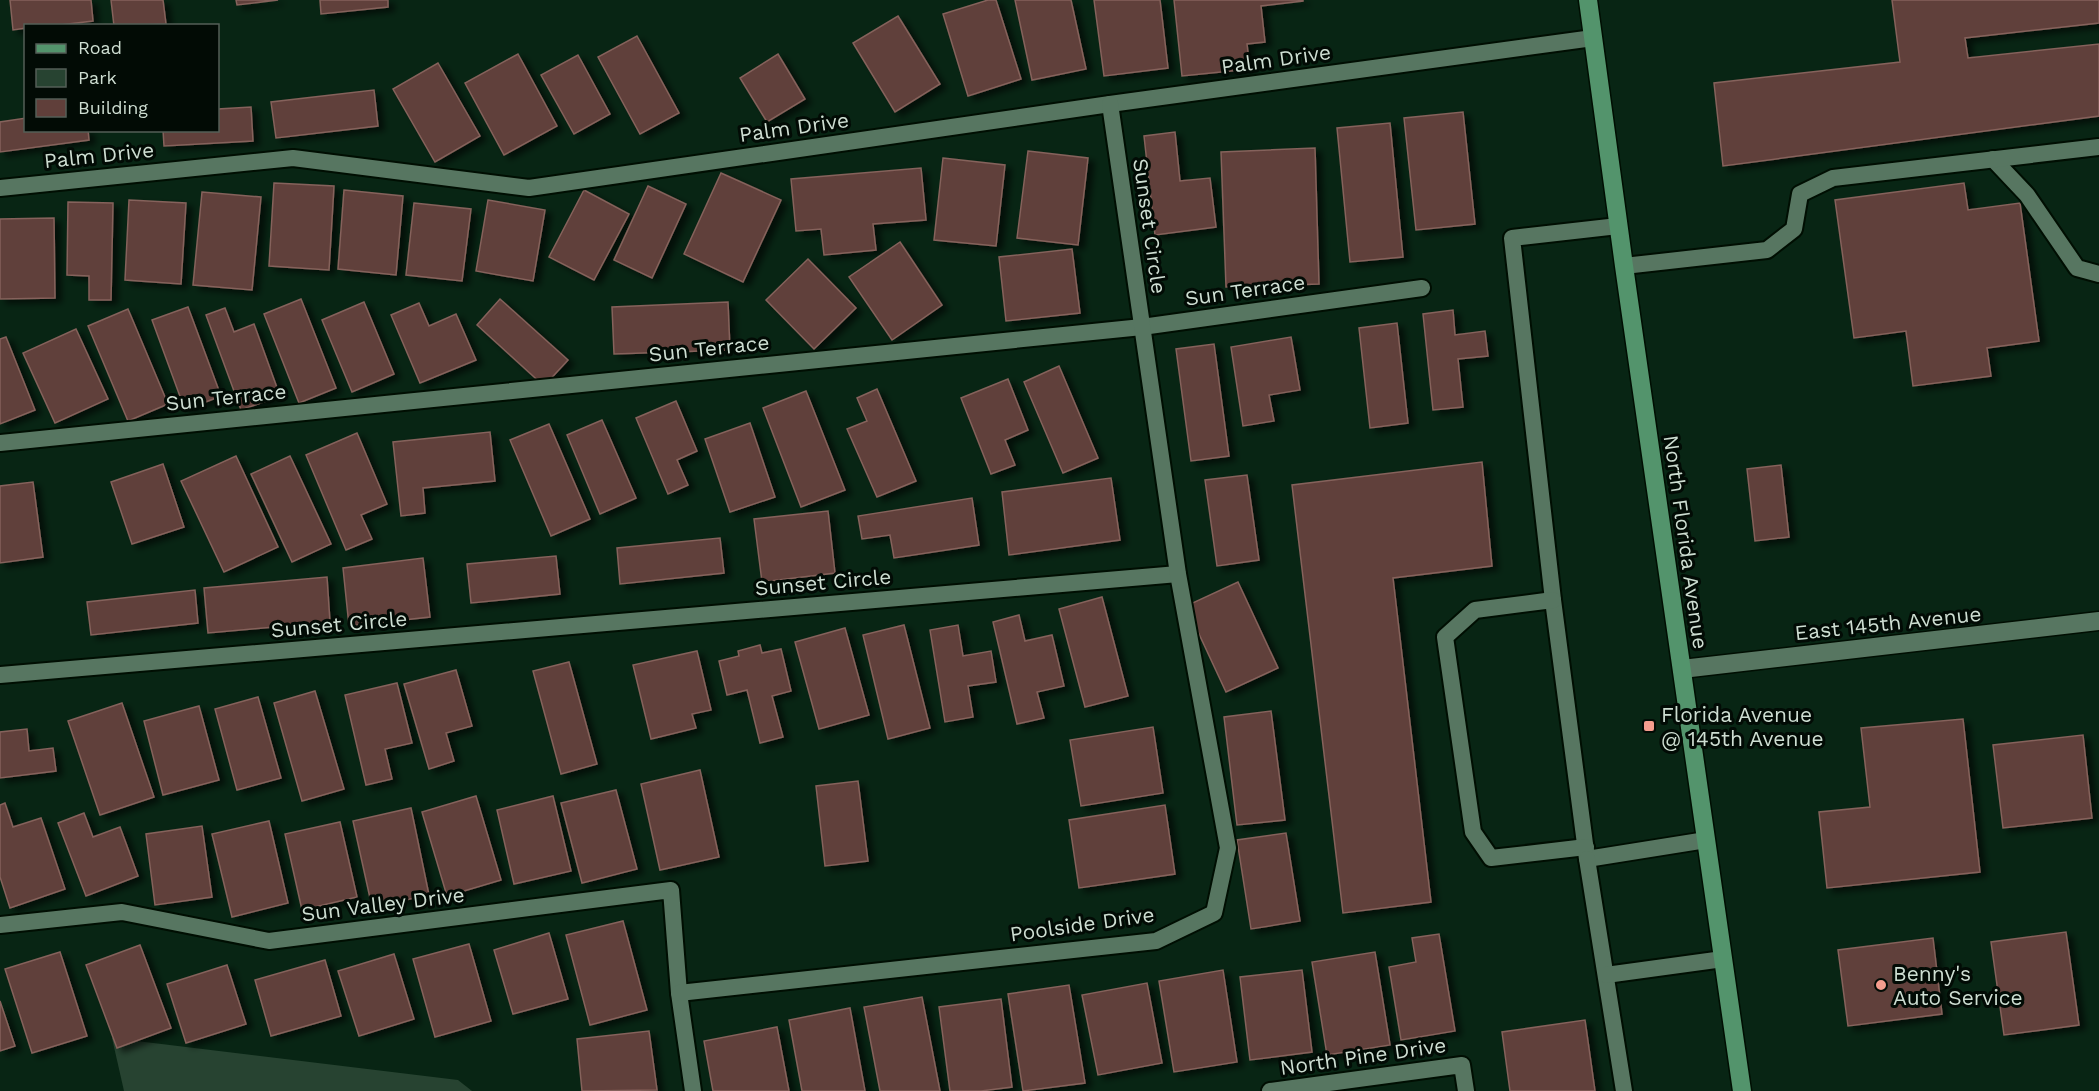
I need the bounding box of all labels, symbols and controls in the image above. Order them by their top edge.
legend [24,24,219,132]
text: Road [78,37,122,58]
street label: Palm Drive [1220,39,1332,79]
text: Park [78,67,117,88]
text: Building [78,97,148,118]
street label: Palm Drive [738,107,850,147]
street label: Palm Drive [43,137,155,173]
street label: Sunset Circle [1128,157,1172,295]
street label: Sun Terrace [1183,269,1307,311]
street label: Sun Terrace [648,329,770,367]
street label: Sun Terrace [165,378,287,416]
street label: North Florida Avenue [1659,433,1713,651]
street label: Sunset Circle [754,564,892,600]
street label: East 145th Avenue [1793,601,1983,645]
street label: Sunset Circle [270,606,408,642]
place label: Florida Avenue @ 145th Avenue [1661,702,1824,751]
marker: Florida Avenue @ 145th Avenue [1642,719,1656,733]
street label: Sun Valley Drive [300,882,466,926]
street label: Poolside Drive [1008,901,1156,947]
place label: Benny's Auto Service [1893,961,2023,1010]
marker: Benny's Auto Service [1874,978,1888,992]
street label: North Pine Drive [1278,1032,1448,1080]

